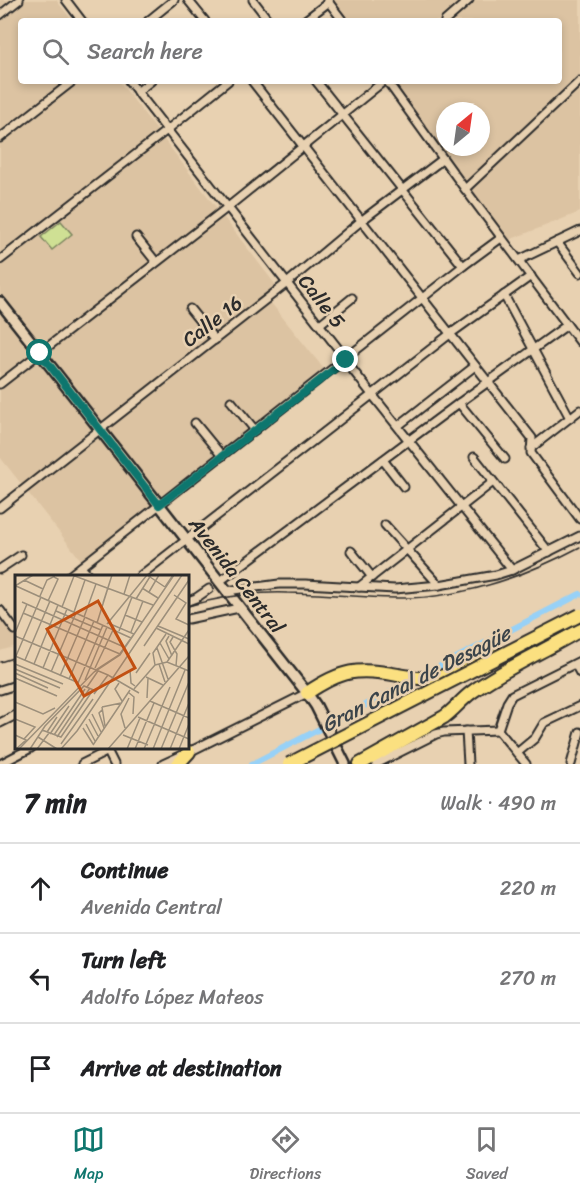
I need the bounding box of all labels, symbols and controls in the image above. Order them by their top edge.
search box [18,18,562,84]
text: Search here [87,32,203,71]
icon: search [39,35,72,68]
north arrow [436,102,490,156]
street label: Calle 5 [289,266,354,336]
street label: Calle 16 [174,286,250,357]
route start [26,339,52,365]
route end [332,346,358,372]
street label: Avenida Central [179,508,295,643]
inset map [15,575,189,749]
water label: Gran Canal de Desagüe [314,614,519,743]
text: 7 min [24,780,87,826]
text: Walk · 490 m [440,786,556,821]
text: Continue [81,851,169,890]
text: 220 m [500,871,556,906]
icon: ahead [24,872,57,905]
text: Avenida Central [81,890,222,925]
text: Turn left [81,941,166,980]
text: 270 m [500,961,556,996]
icon: left [24,962,57,995]
text: Adolfo López Mateos [81,980,263,1015]
text: Arrive at destination [81,1049,282,1088]
icon: arrive [24,1052,57,1085]
tab: Map [72,1123,105,1188]
tab: Directions [250,1123,321,1188]
tab: Saved [466,1123,508,1188]

